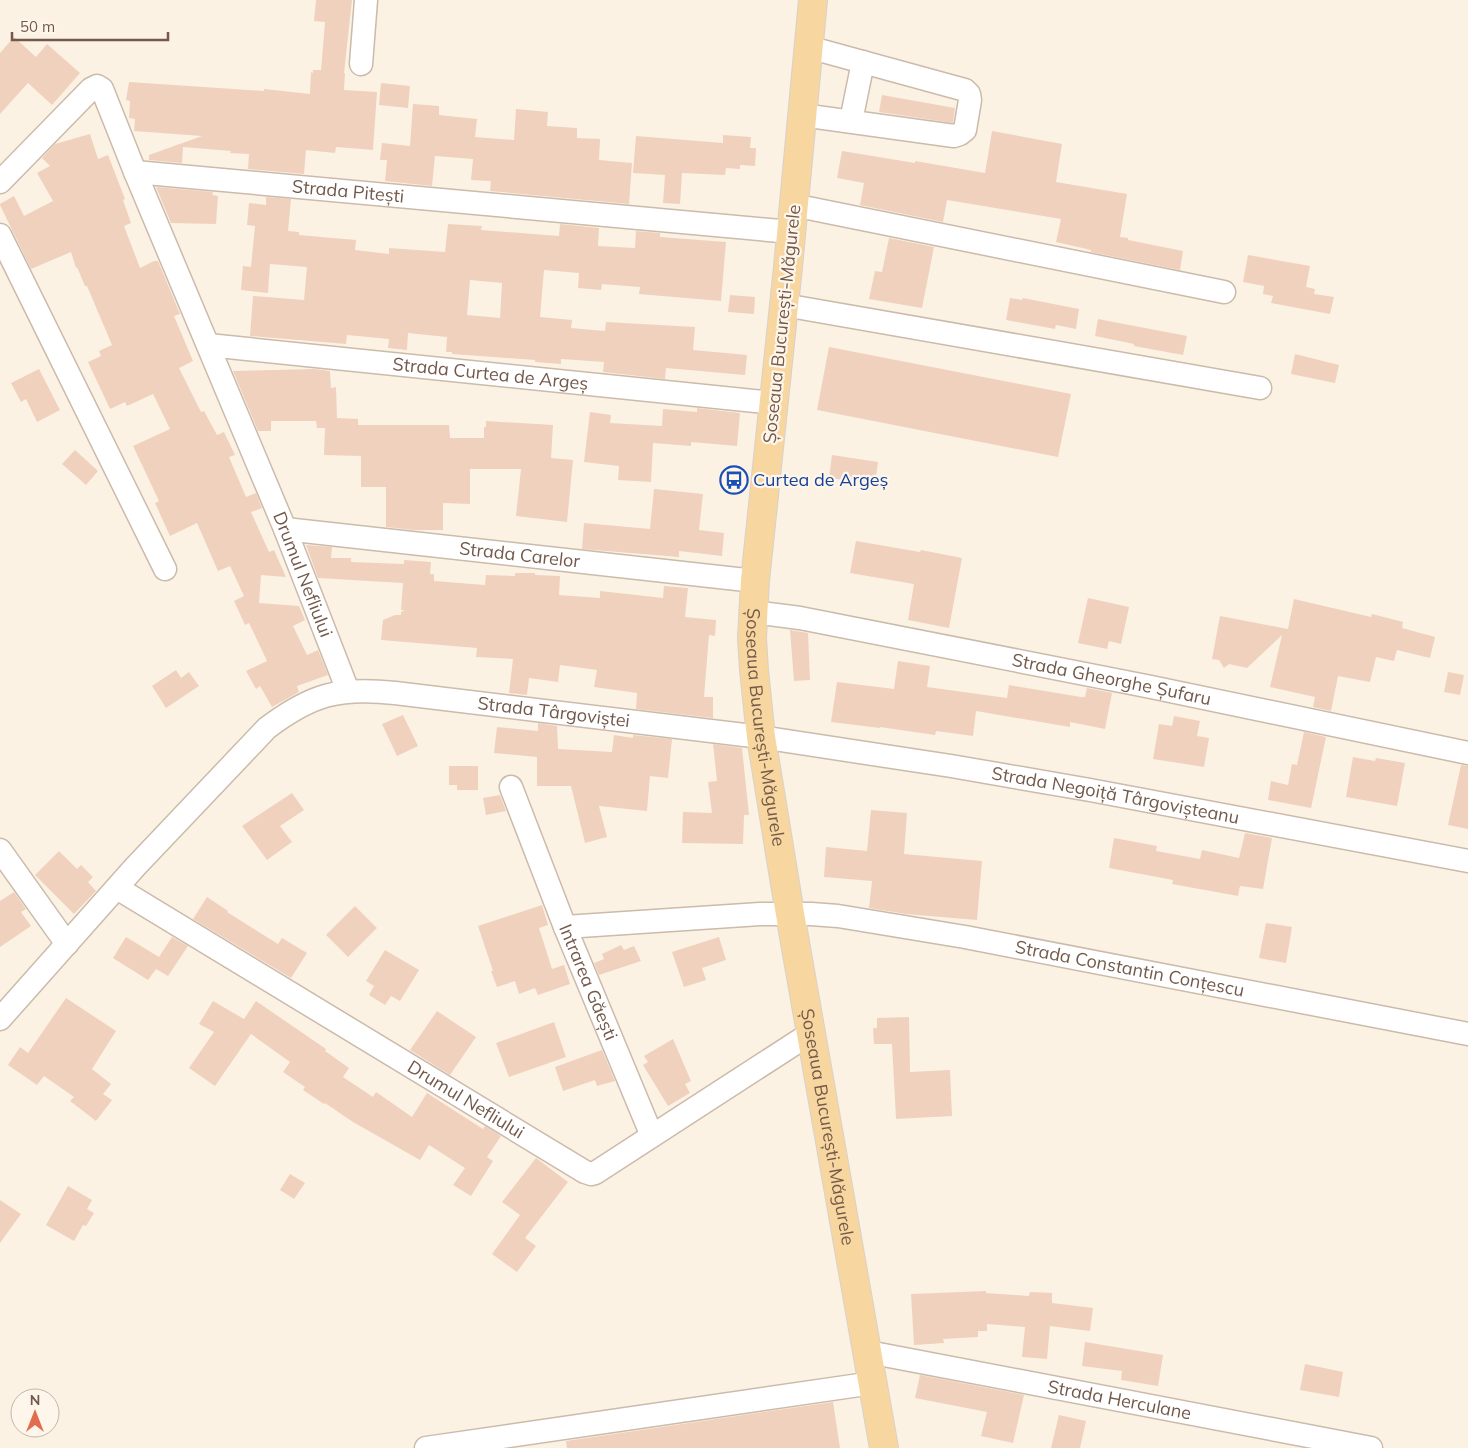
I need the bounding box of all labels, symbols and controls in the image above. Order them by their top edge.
scale bar [12,10,169,42]
text: 50 m [20,17,55,36]
street label: Strada Pitești [291,174,405,208]
street label: Șoseaua București-Măgurele [758,203,805,444]
street label: Strada Curtea de Argeș [392,352,590,395]
bus stop icon: Curtea de Argeș [719,465,749,495]
place label: Curtea de Argeș [753,468,889,491]
street label: Drumul Nefliului [268,508,338,640]
street label: Strada Carelor [458,536,582,573]
street label: Șoseaua București-Măgurele [741,607,791,848]
street label: Strada Gheorghe Șufaru [1010,648,1213,710]
street label: Strada Târgoviștei [476,691,631,732]
street label: Strada Negoiță Târgovișteanu [990,761,1241,829]
street label: Intrarea Găești [554,921,623,1044]
street label: Strada Constantin Conțescu [1013,935,1246,1002]
street label: Șoseaua București-Măgurele [796,1007,860,1247]
street label: Drumul Nefliului [403,1055,529,1144]
street label: Strada Herculane [1046,1375,1193,1424]
north arrow [10,1388,60,1438]
text: N [30,1391,40,1409]

